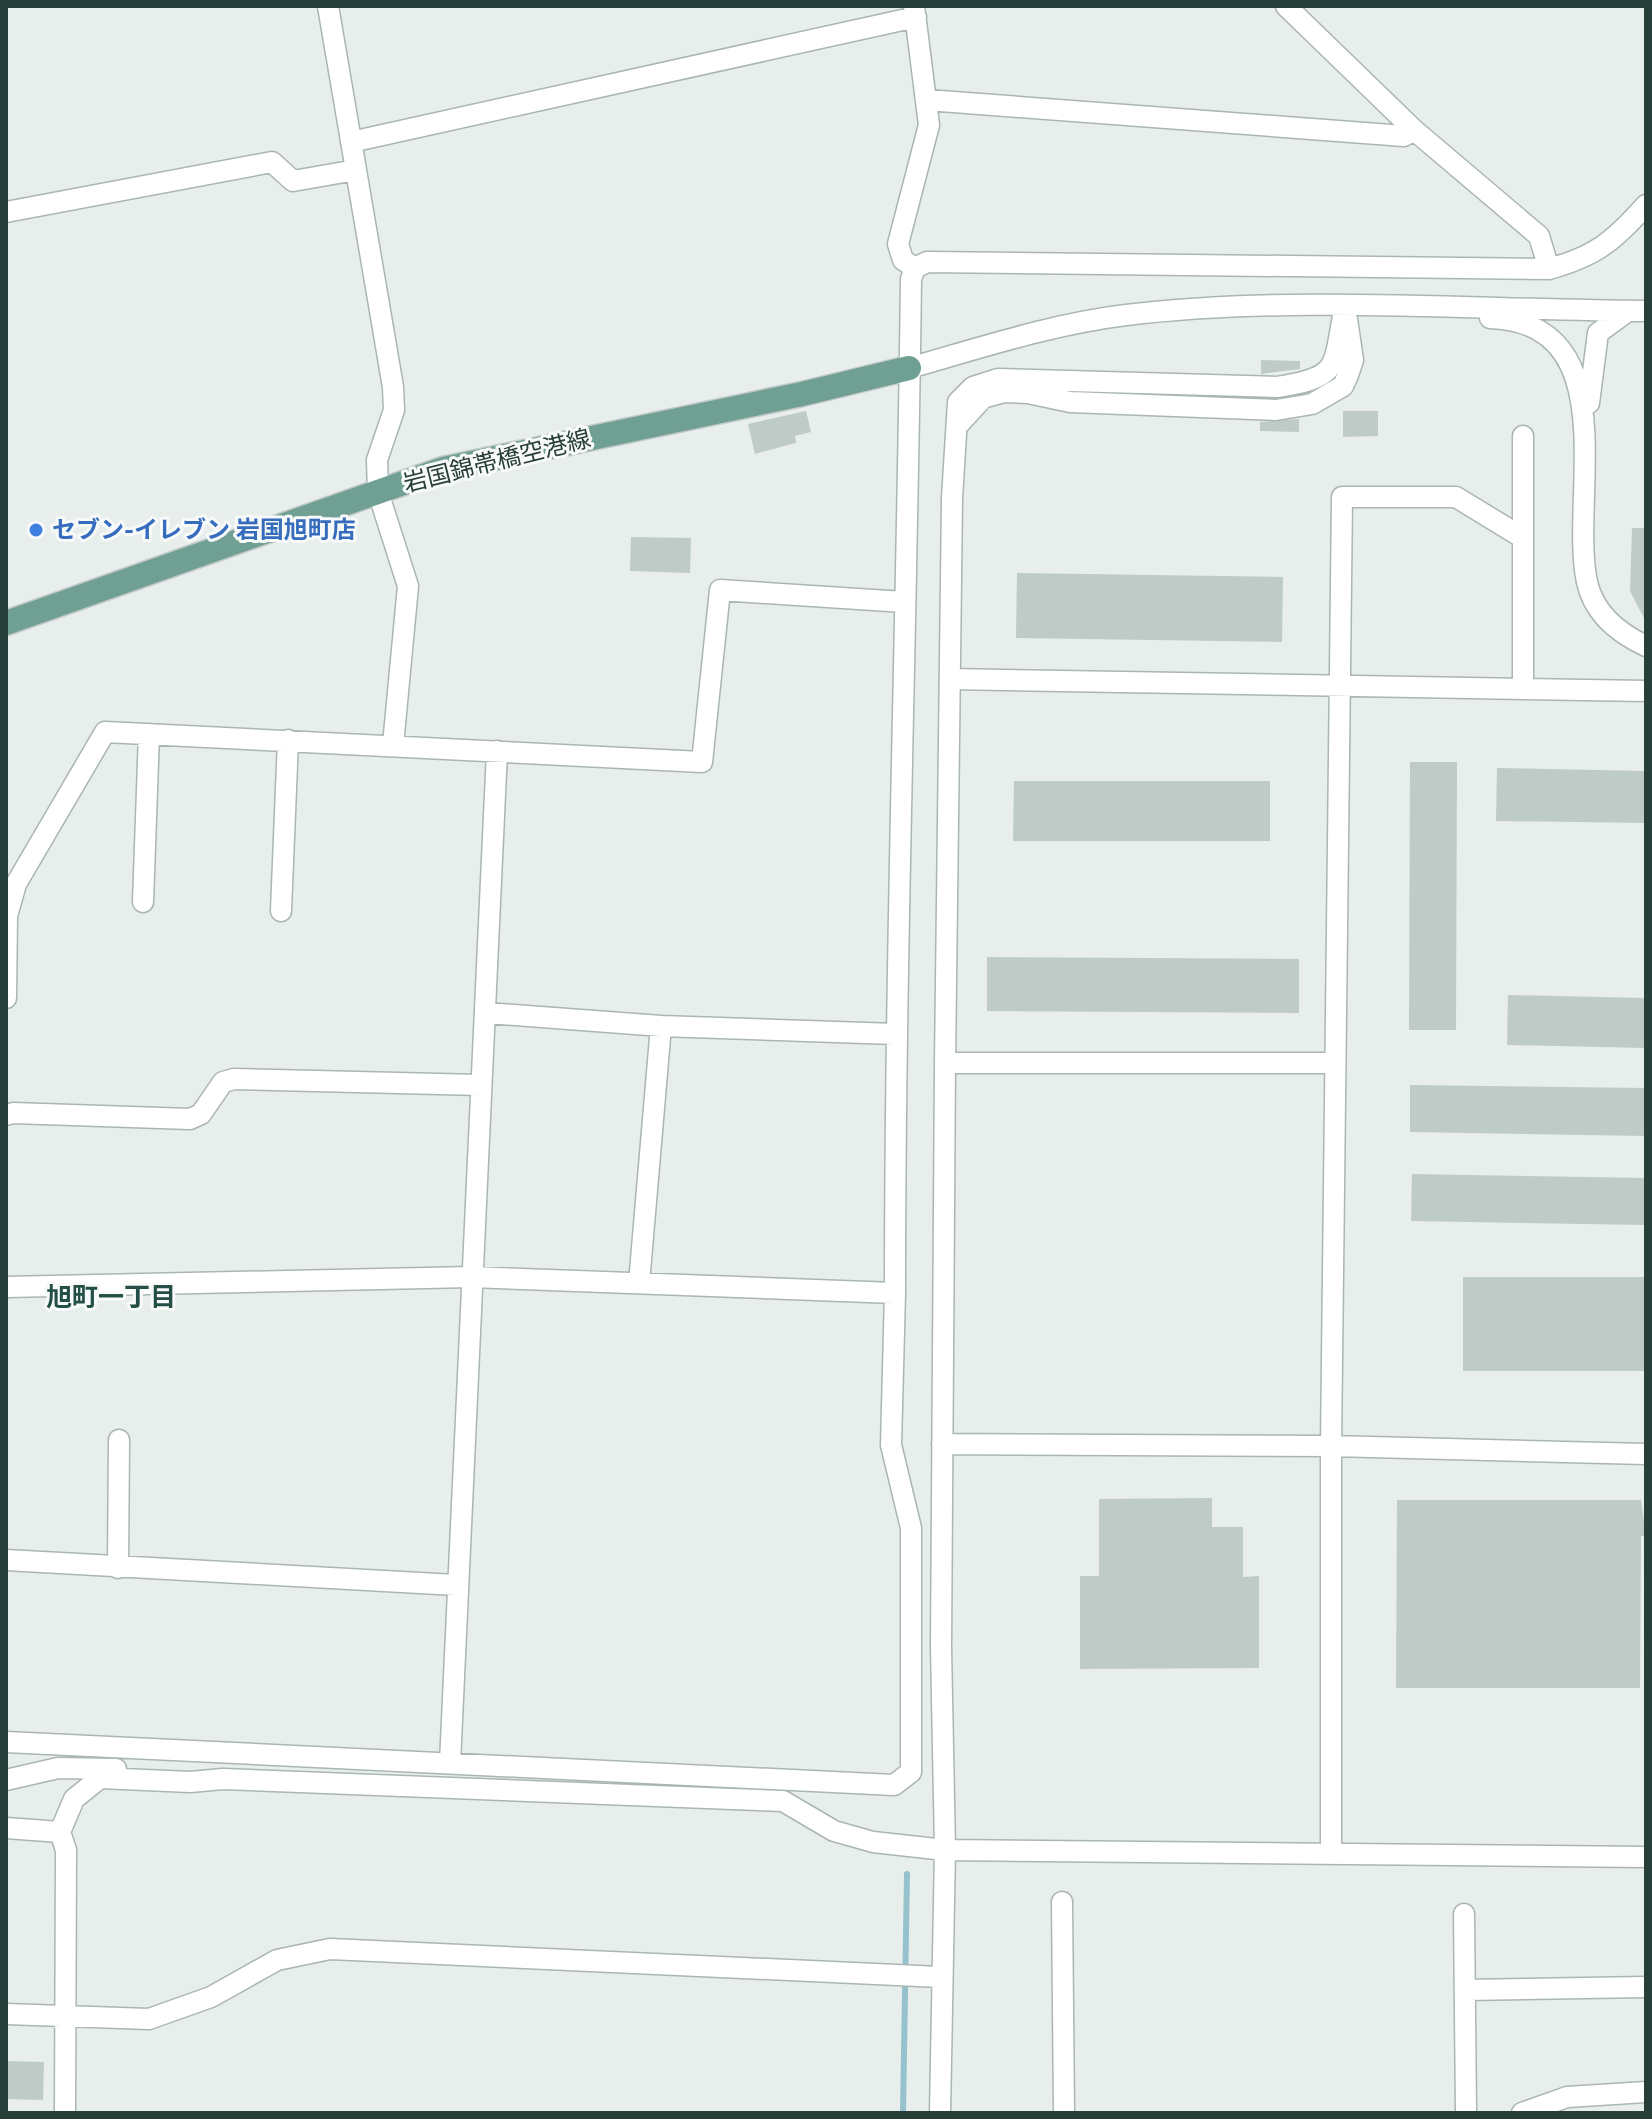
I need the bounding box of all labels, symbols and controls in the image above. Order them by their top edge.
street label: 岩国錦帯橋空港線 [400,423,594,498]
place label: セブン-イレブン 岩国旭町店 [52,515,356,544]
marker: セブン-イレブン 岩国旭町店 [27,521,45,539]
district label: 旭町一丁目 [46,1282,176,1312]

